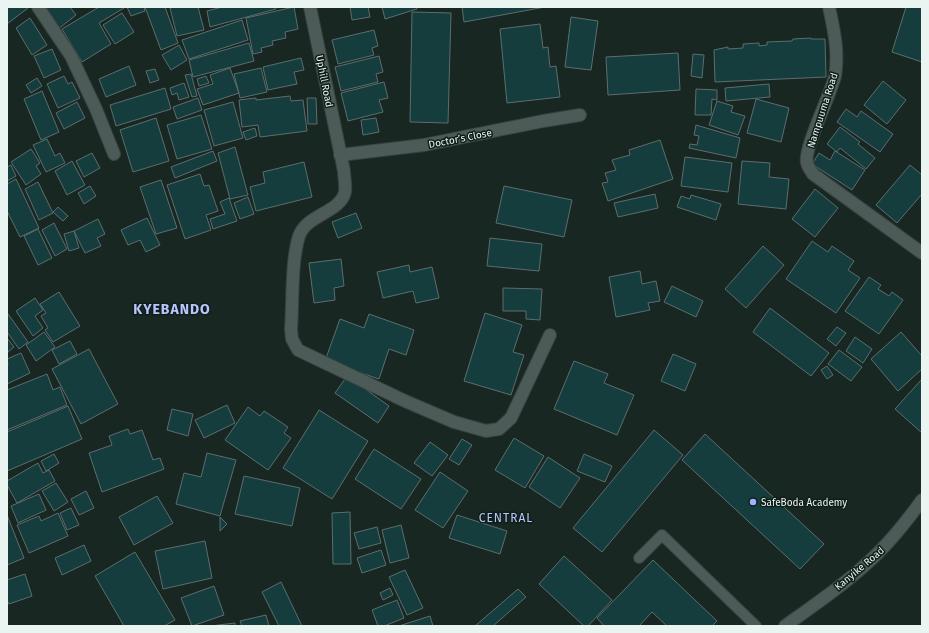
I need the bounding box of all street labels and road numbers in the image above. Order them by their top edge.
street label: Uphill Road [313,54,335,108]
street label: Nampuuma Road [805,71,841,149]
street label: Doctor’s Close [428,127,493,151]
street label: Kanyike Road [832,545,887,593]

